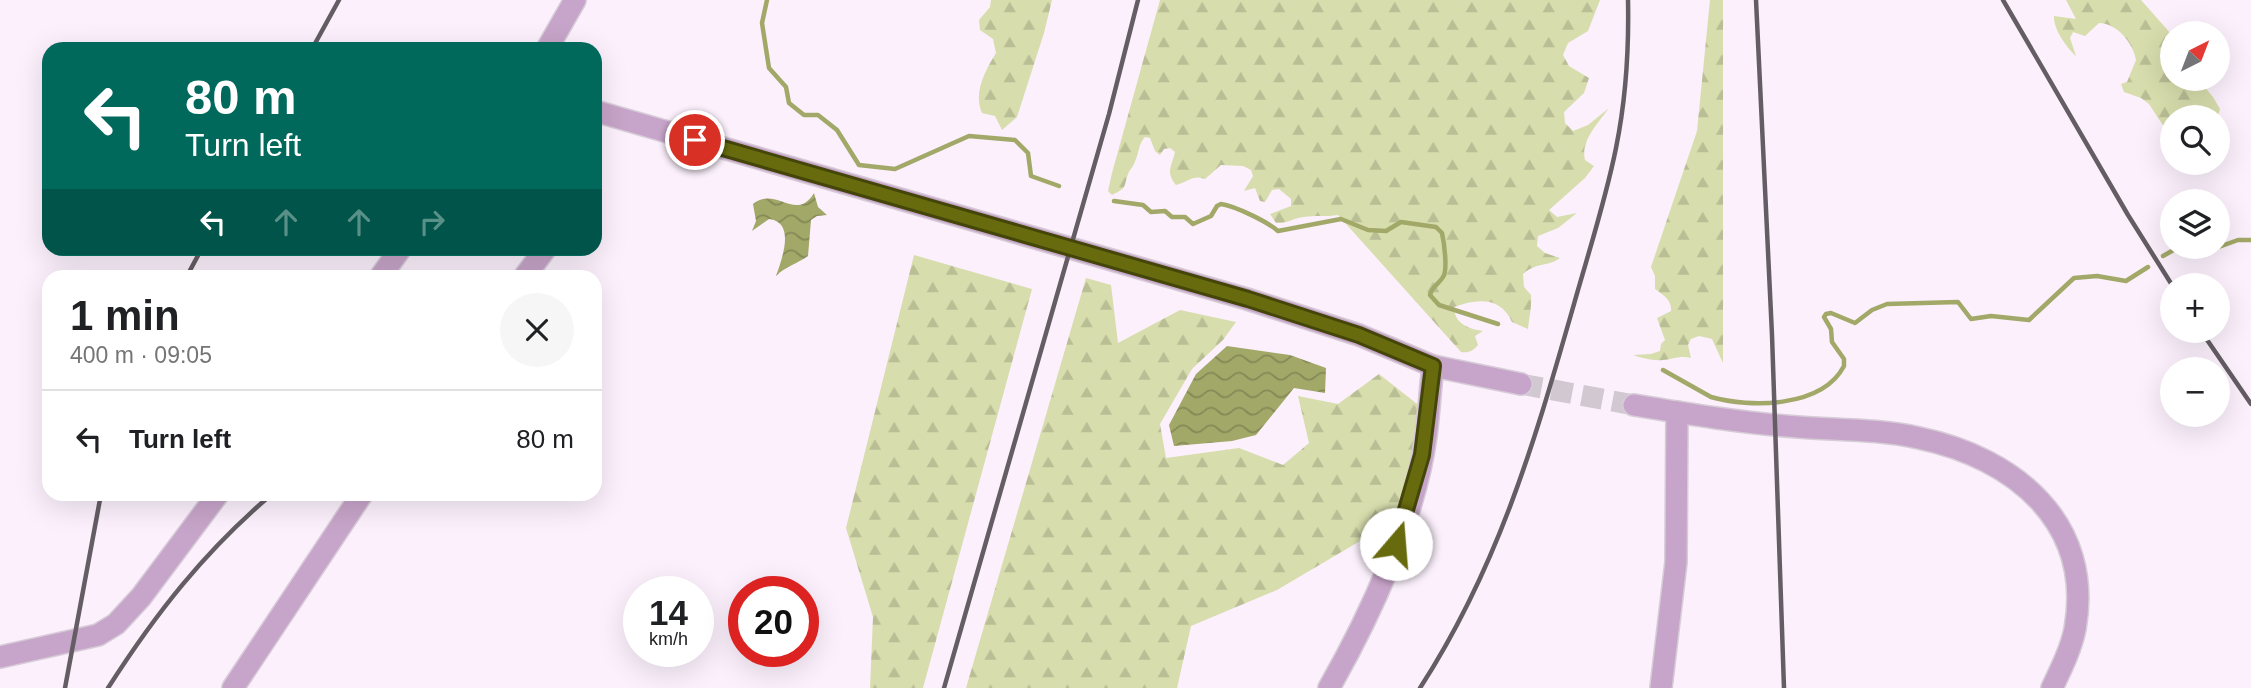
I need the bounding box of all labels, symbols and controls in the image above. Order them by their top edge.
north arrow [2160,21,2230,91]
map controls [2160,21,2230,427]
icon: left [70,70,161,161]
text: 80 m [185,70,297,124]
button: search [2160,105,2230,175]
pin [665,110,725,170]
icon: arrive [676,121,714,159]
text: Turn left [185,127,301,163]
button: layers [2160,189,2230,259]
icon: left [194,203,232,241]
icon: ahead [267,203,305,241]
icon: ahead [340,203,378,241]
icon: right [413,203,451,241]
button: + [2160,273,2230,343]
text: 1 min [70,292,180,339]
button: close [500,293,574,367]
text: 400 m · 09:05 [70,342,212,368]
button: − [2160,357,2230,427]
icon: left [70,420,108,458]
text: Turn left [129,424,231,454]
text: 80 m [516,424,574,454]
position arrow [1359,507,1433,581]
speed limit sign: 20 [728,576,819,667]
text: 14 [649,593,688,632]
text: km/h [649,629,688,649]

